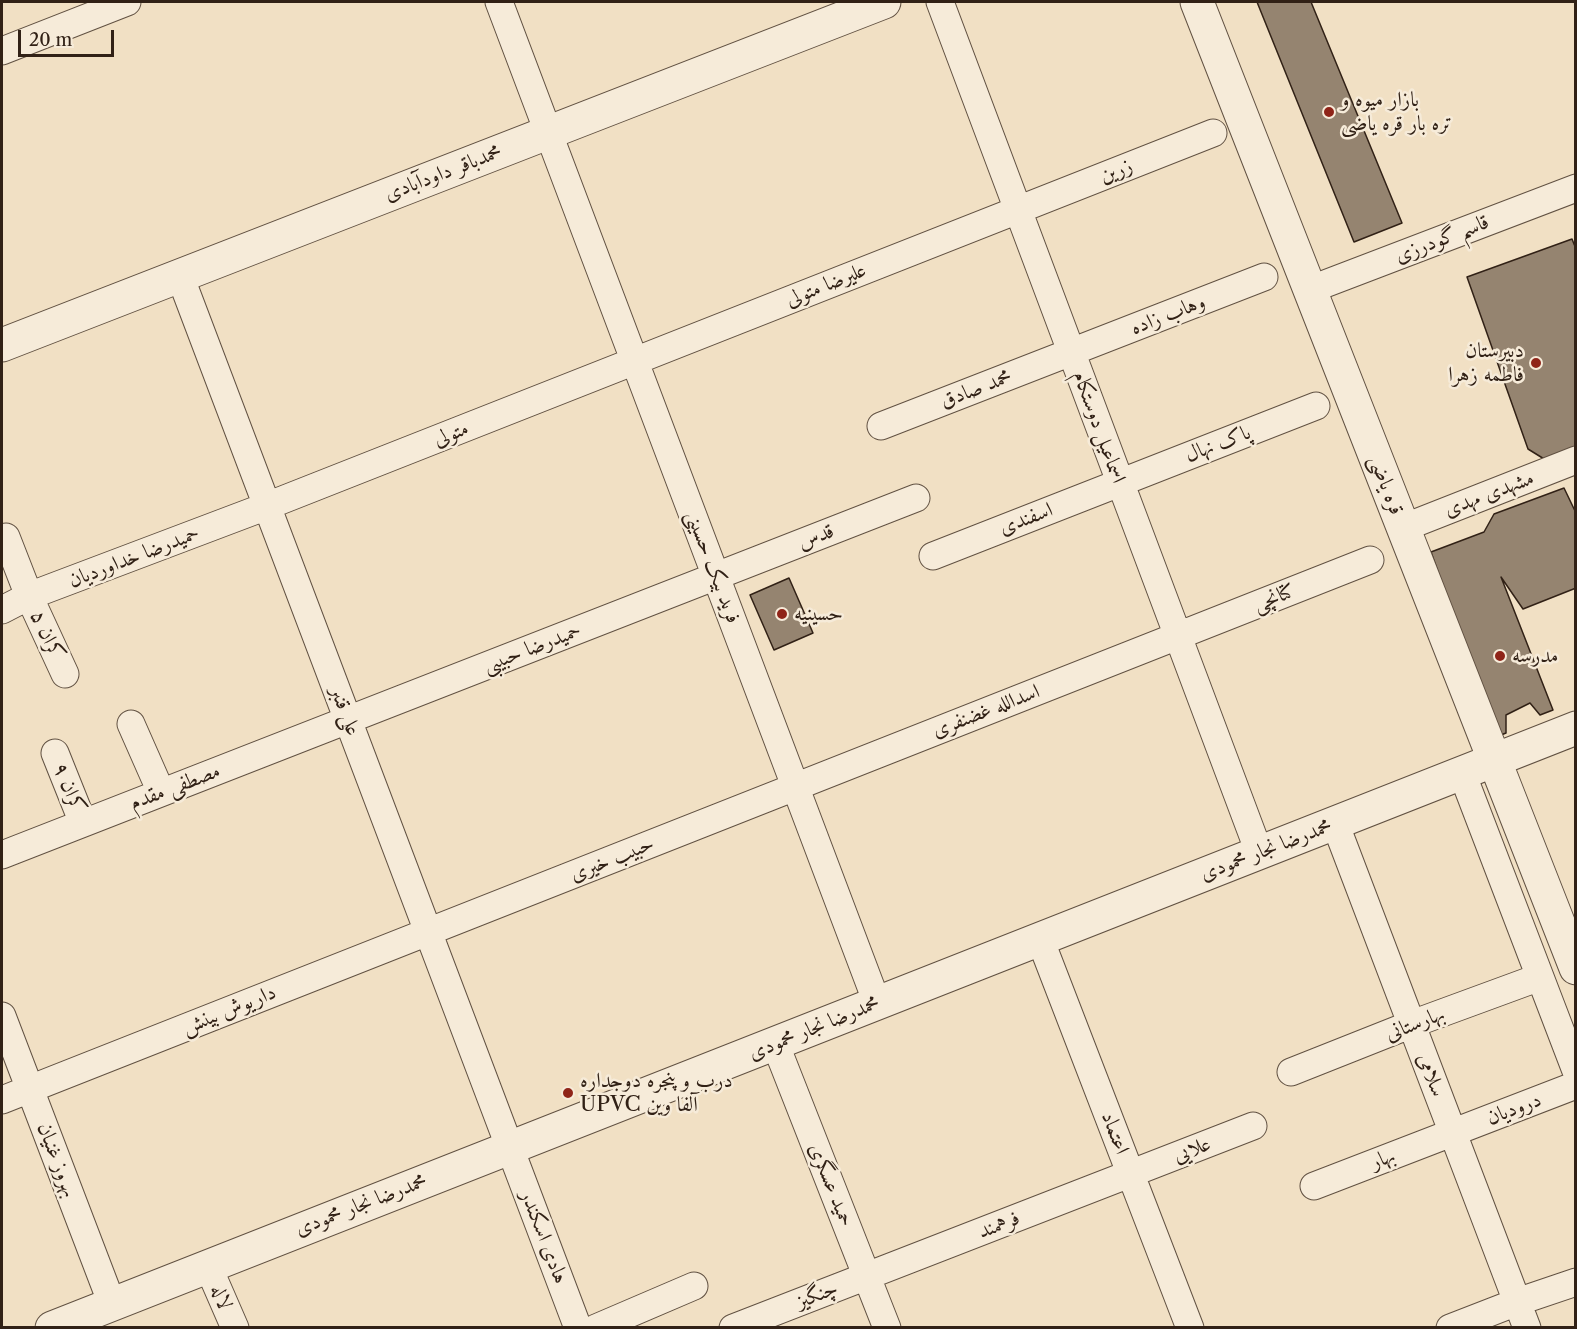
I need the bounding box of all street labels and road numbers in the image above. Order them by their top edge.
street label: محمدباقر داودآبادی [381,139,505,207]
street label: زرین [1096,153,1136,189]
street label: قاسم گودرزی [1391,209,1493,269]
street label: علیرضا متولی [782,257,870,313]
street label: وهاب زاده [1127,289,1209,341]
street label: محمد صادق [937,364,1015,414]
street label: اسماعیل دوستکام [1067,367,1131,487]
street label: متولی [430,416,472,452]
street label: پاک نهال [1182,420,1254,468]
street label: قره یاضی [1363,452,1409,518]
street label: مشهدی مهدی [1440,465,1538,523]
street label: اسفندی [996,497,1056,541]
street label: فرید بیک حسینی [680,507,746,627]
street label: قدس [794,519,838,555]
street label: حمیدرضا خداوردیان [65,521,203,593]
street label: کتانچی [1250,578,1298,618]
street label: کران ۵ [25,606,69,664]
street label: حمیدرضا حبیبی [479,618,585,678]
street label: اسدالله غضنفری [929,679,1043,743]
street label: علی قنبر [324,683,366,739]
street label: مصطفی مقدم [126,758,224,816]
street label: کران ۹ [48,759,90,817]
street label: محمدرضا نجار محمودی [1197,813,1335,887]
street label: حبیب خیری [566,831,658,887]
street label: داریوش بینش [178,980,280,1040]
street label: محمدرضا نجار محمودی [745,990,883,1066]
street label: بهارستانی [1382,1001,1448,1047]
street label: سلامی [1411,1050,1451,1100]
street label: درودیان [1483,1087,1545,1131]
street label: اعتماد [1095,1108,1135,1158]
street label: بهروز غنیان [31,1119,83,1201]
street label: علایی [1170,1131,1214,1169]
street label: حمید عسگری [803,1140,859,1230]
street label: بهار [1367,1143,1399,1175]
street label: محمدرضا نجار محمودی [292,1168,430,1242]
street label: هادی اسکندر [515,1187,573,1287]
street label: فرهمند [975,1206,1023,1244]
street label: چنگیز [793,1276,841,1314]
street label: لاله [205,1281,237,1313]

